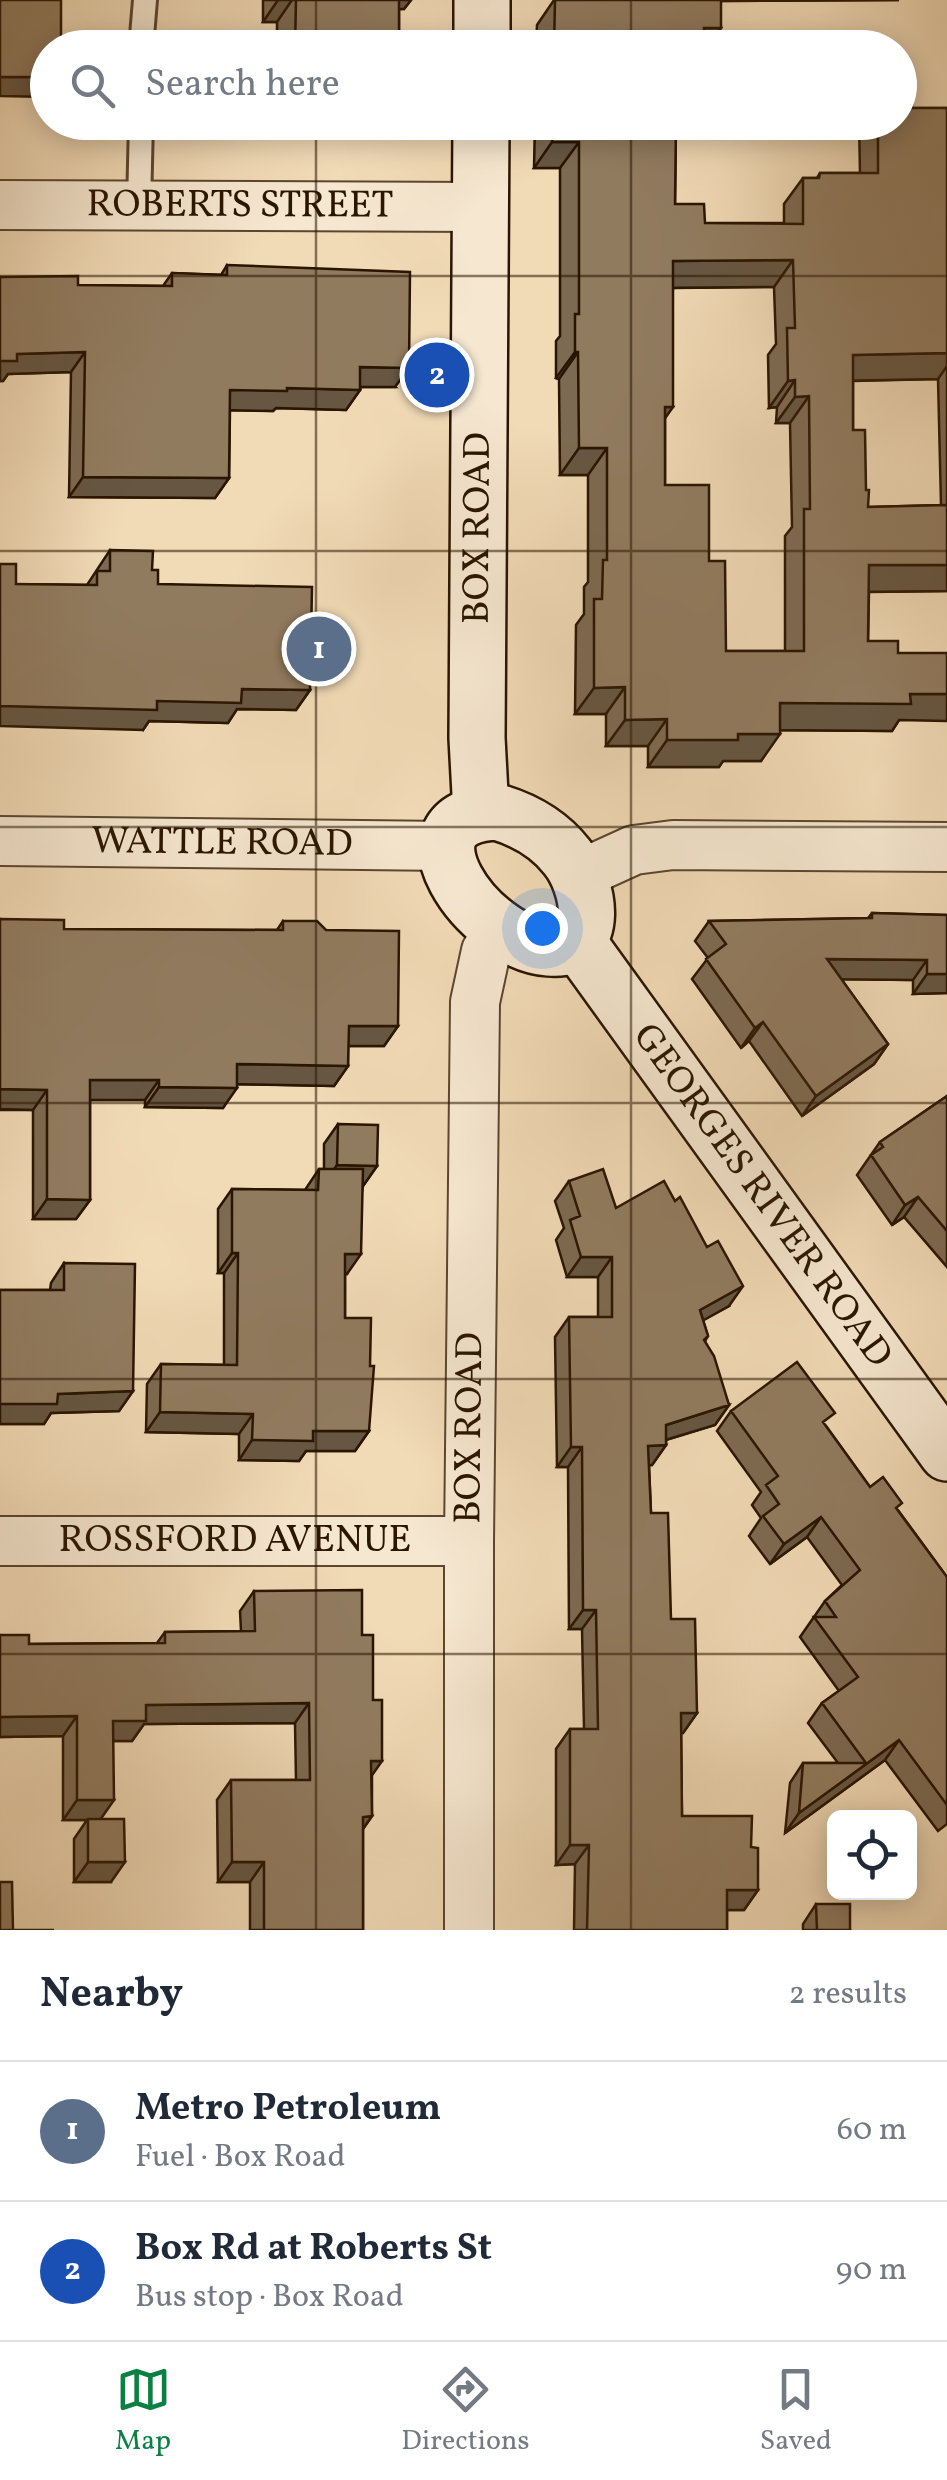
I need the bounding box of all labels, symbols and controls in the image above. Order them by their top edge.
search box [30,30,917,140]
icon: search [65,58,120,113]
text: Search here [145,59,340,112]
street label: ROBERTS STREET [86,179,394,233]
pin: 2 [404,338,470,412]
street label: BOX ROAD [451,432,505,624]
pin: 1 [286,612,352,686]
street label: WATTLE ROAD [91,816,353,871]
your location [517,903,568,954]
street label: GEORGES RIVER ROAD [619,1013,904,1379]
street label: BOX ROAD [443,1332,498,1524]
street label: ROSSFORD AVENUE [59,1515,411,1568]
map controls [827,1810,917,1900]
button: locate [827,1810,917,1900]
text: Nearby [40,1966,183,2025]
text: 2 results [789,1973,907,2017]
text: Metro Petroleum [135,2083,441,2136]
text: 1 [66,2109,79,2153]
text: 60 m [837,2109,907,2153]
text: Fuel · Box Road [135,2136,346,2180]
text: Box Rd at Roberts St [135,2223,492,2276]
text: 2 [64,2249,81,2293]
text: 90 m [836,2249,907,2293]
text: Bus stop · Box Road [135,2276,404,2320]
tab: Map [115,2362,171,2461]
tab: Directions [401,2362,530,2461]
tab: Saved [760,2362,832,2461]

